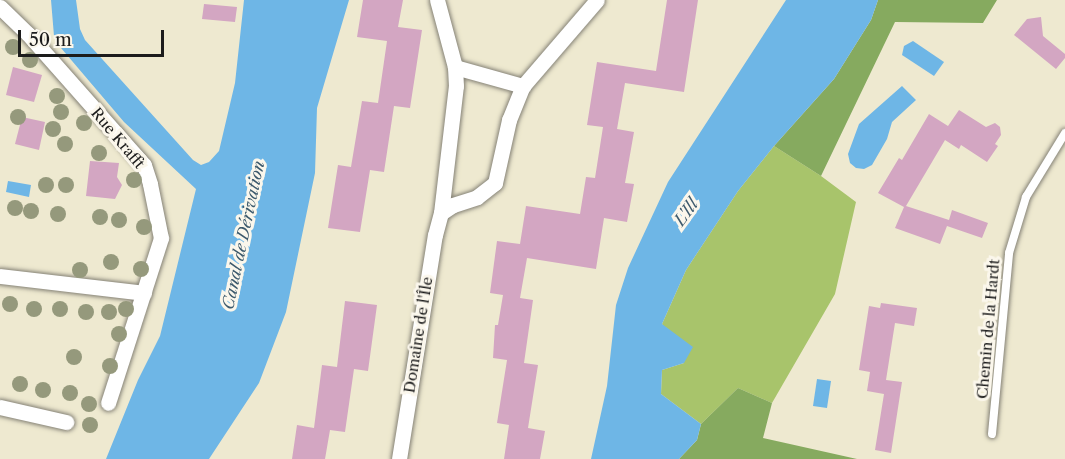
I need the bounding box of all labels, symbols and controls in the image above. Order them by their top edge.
scale bar [21,18,166,56]
text: 50 m [29,29,72,51]
street label: Rue Krafft [87,104,149,172]
water label: Canal de Dérivation [218,159,268,311]
water label: L'Ill [670,195,702,229]
street label: Chemin de la Hardt [973,258,1003,400]
street label: Domaine de l'Île [400,276,436,394]

